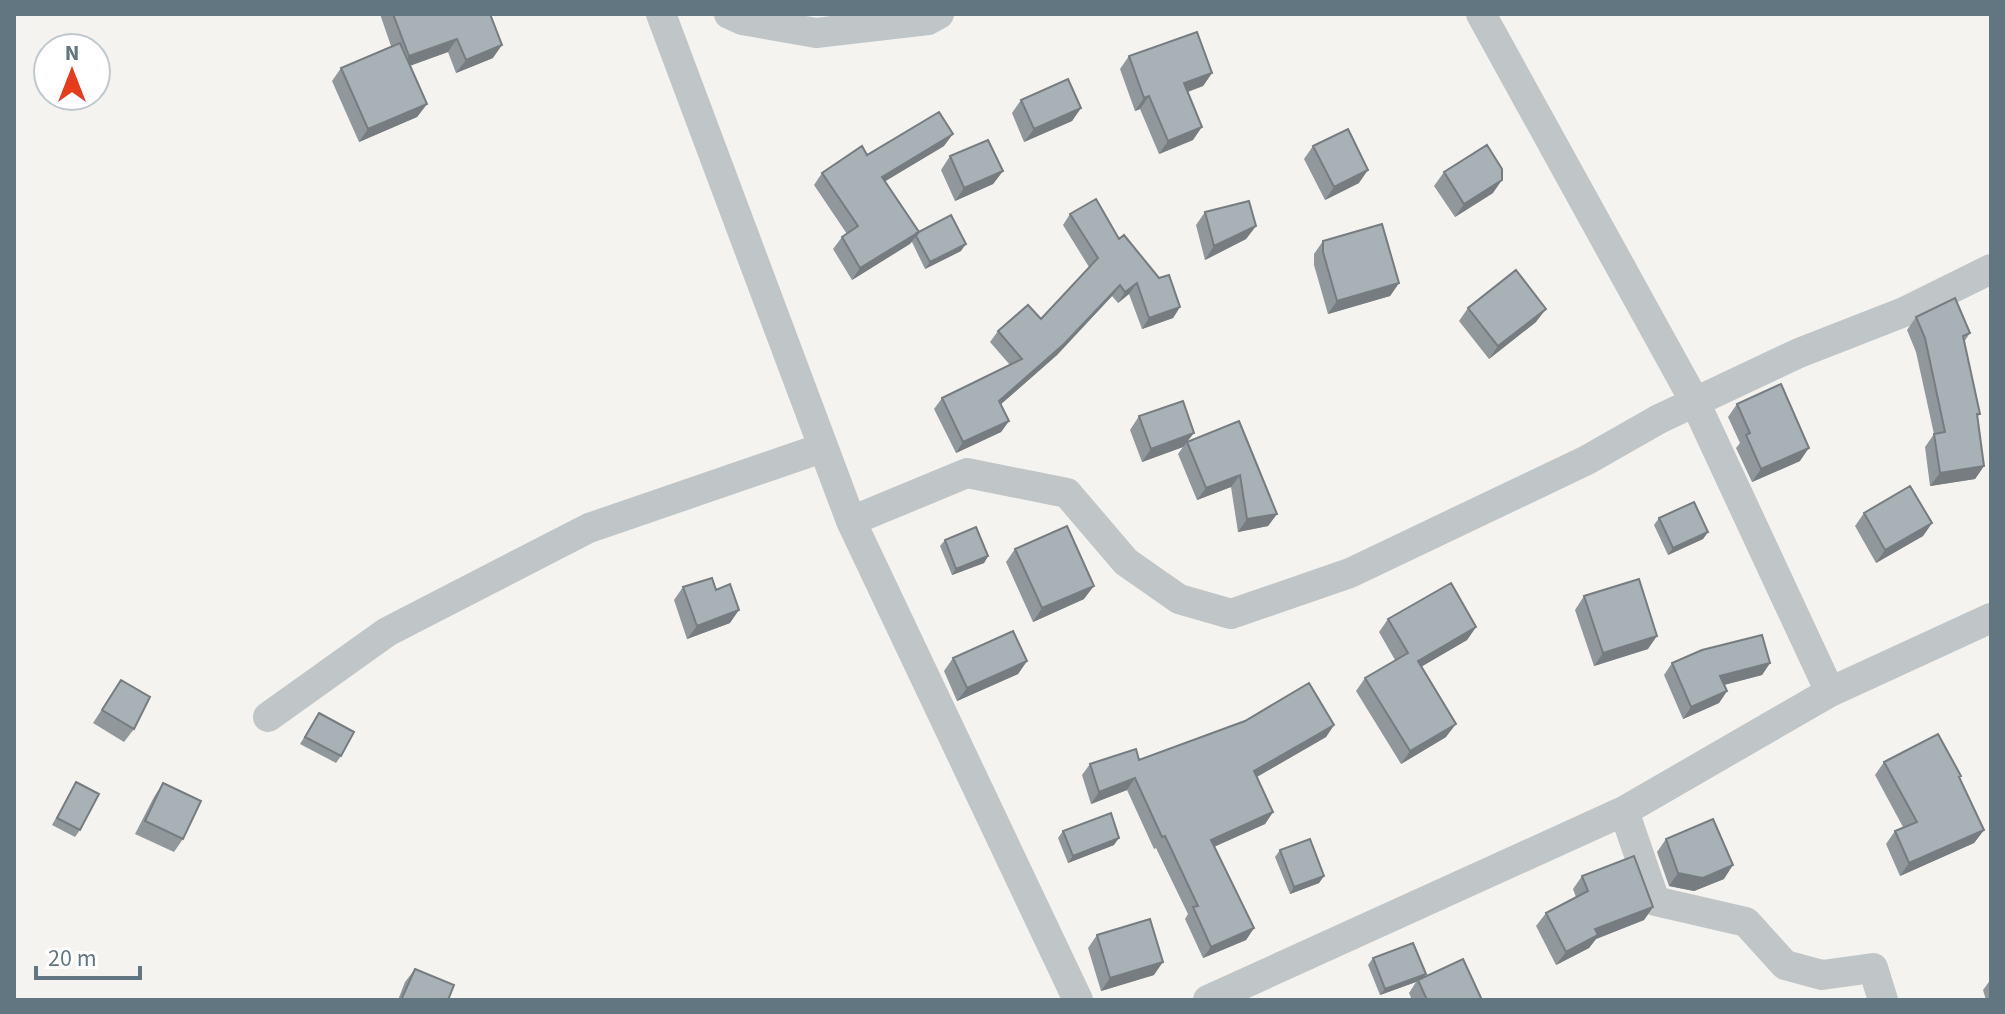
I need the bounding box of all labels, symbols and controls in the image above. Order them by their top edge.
north arrow [32,32,112,112]
text: N [65,37,79,69]
scale bar [36,930,140,980]
text: 20 m [48,941,97,976]

